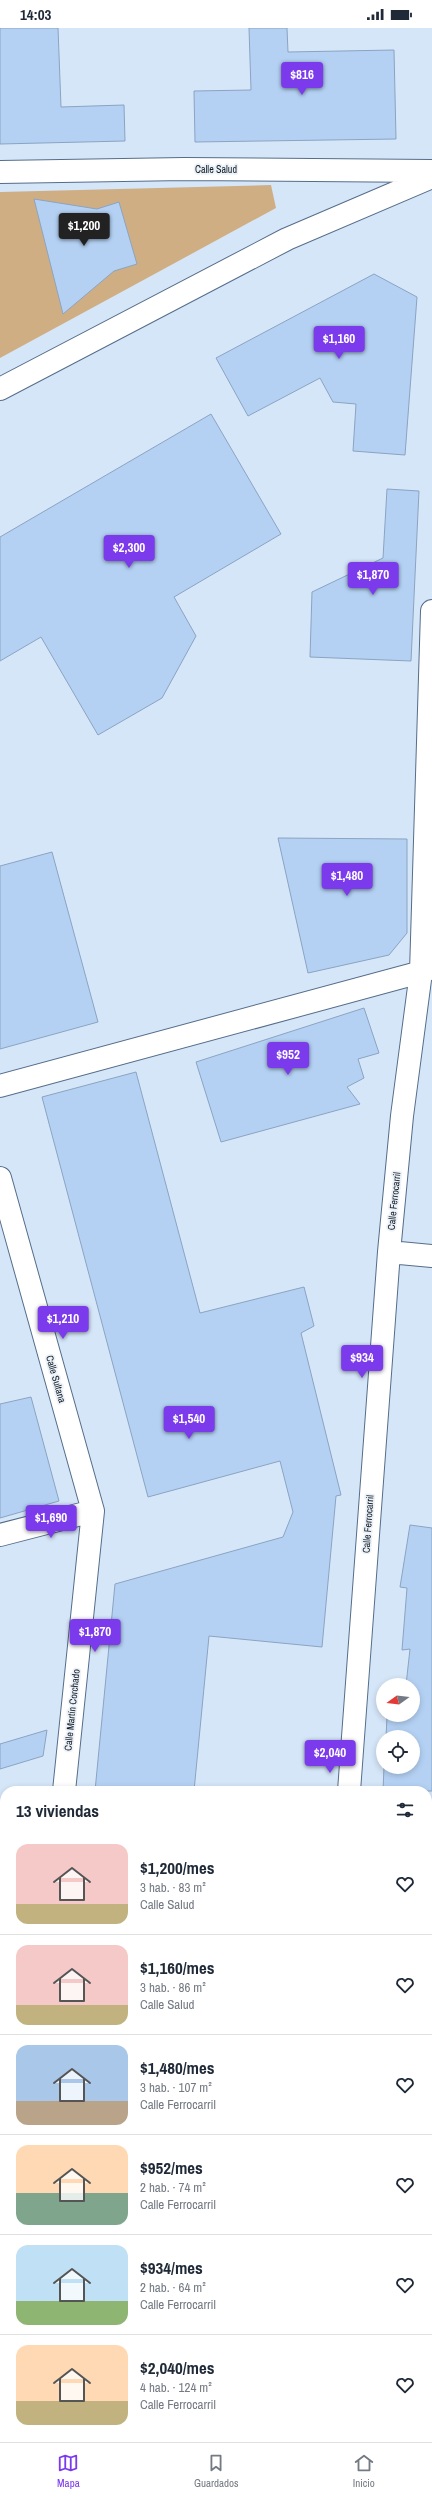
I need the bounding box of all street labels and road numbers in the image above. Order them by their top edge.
street label: Calle Salud [195,163,237,176]
street label: Calle Ferrocarril [384,1171,404,1231]
street label: Calle Sultana [43,1354,69,1405]
street label: Calle Ferrocarril [359,1494,377,1554]
street label: Calle Martín Corchado [61,1668,83,1751]

